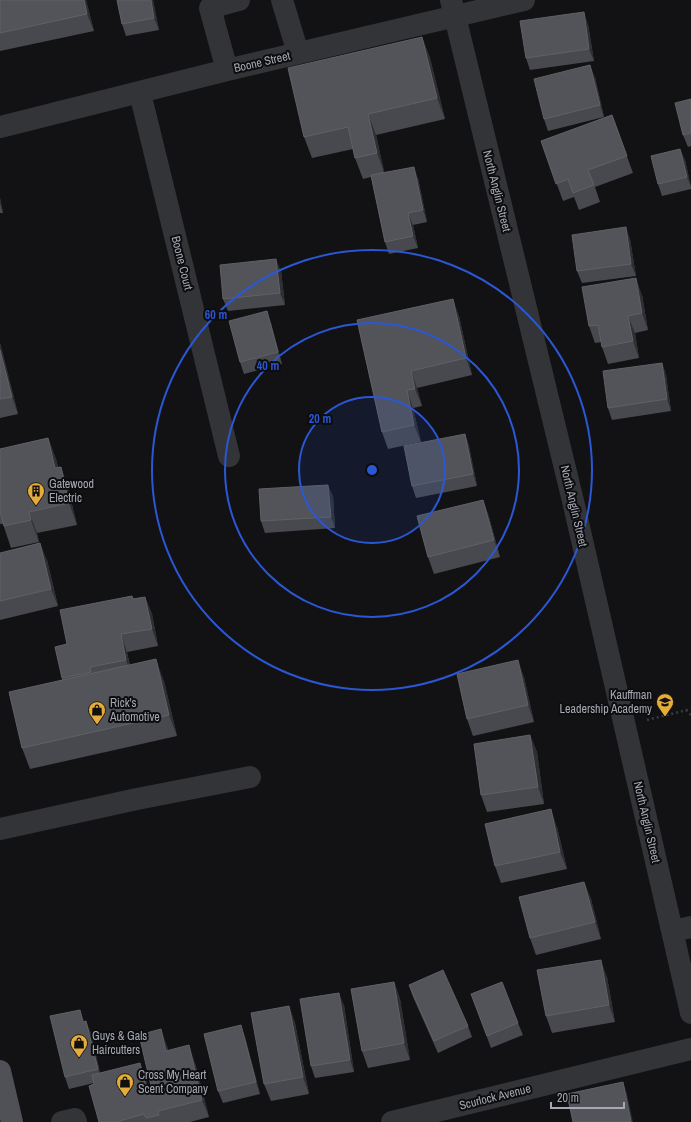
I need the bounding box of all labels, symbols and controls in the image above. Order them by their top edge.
street label: Boone Street [232,48,292,76]
street label: North Anglin Street [479,149,515,234]
street label: Boone Court [168,234,197,292]
text: 60 m [205,307,227,323]
text: 40 m [257,358,279,374]
text: 20 m [309,411,331,427]
centre of rings [365,463,379,477]
street label: North Anglin Street [557,464,591,549]
place label: Gatewood Electric [49,476,94,506]
building icon: Gatewood Electric [26,481,46,506]
place label: Kauffman Leadership Academy [560,687,652,717]
school or university icon: Kauffman Leadership Academy [655,692,675,717]
place label: Rick's Automotive [109,695,160,725]
shop icon: Rick's Automotive [87,700,107,725]
street label: North Anglin Street [630,780,664,865]
place label: Guys & Gals Haircutters [92,1028,147,1058]
shop icon: Guys & Gals Haircutters [69,1033,89,1058]
place label: Cross My Heart Scent Company [138,1067,208,1097]
shop icon: Cross My Heart Scent Company [115,1072,135,1097]
street label: Scurlock Avenue [458,1080,532,1114]
scale bar [551,1084,624,1110]
text: 20 m [557,1090,579,1106]

